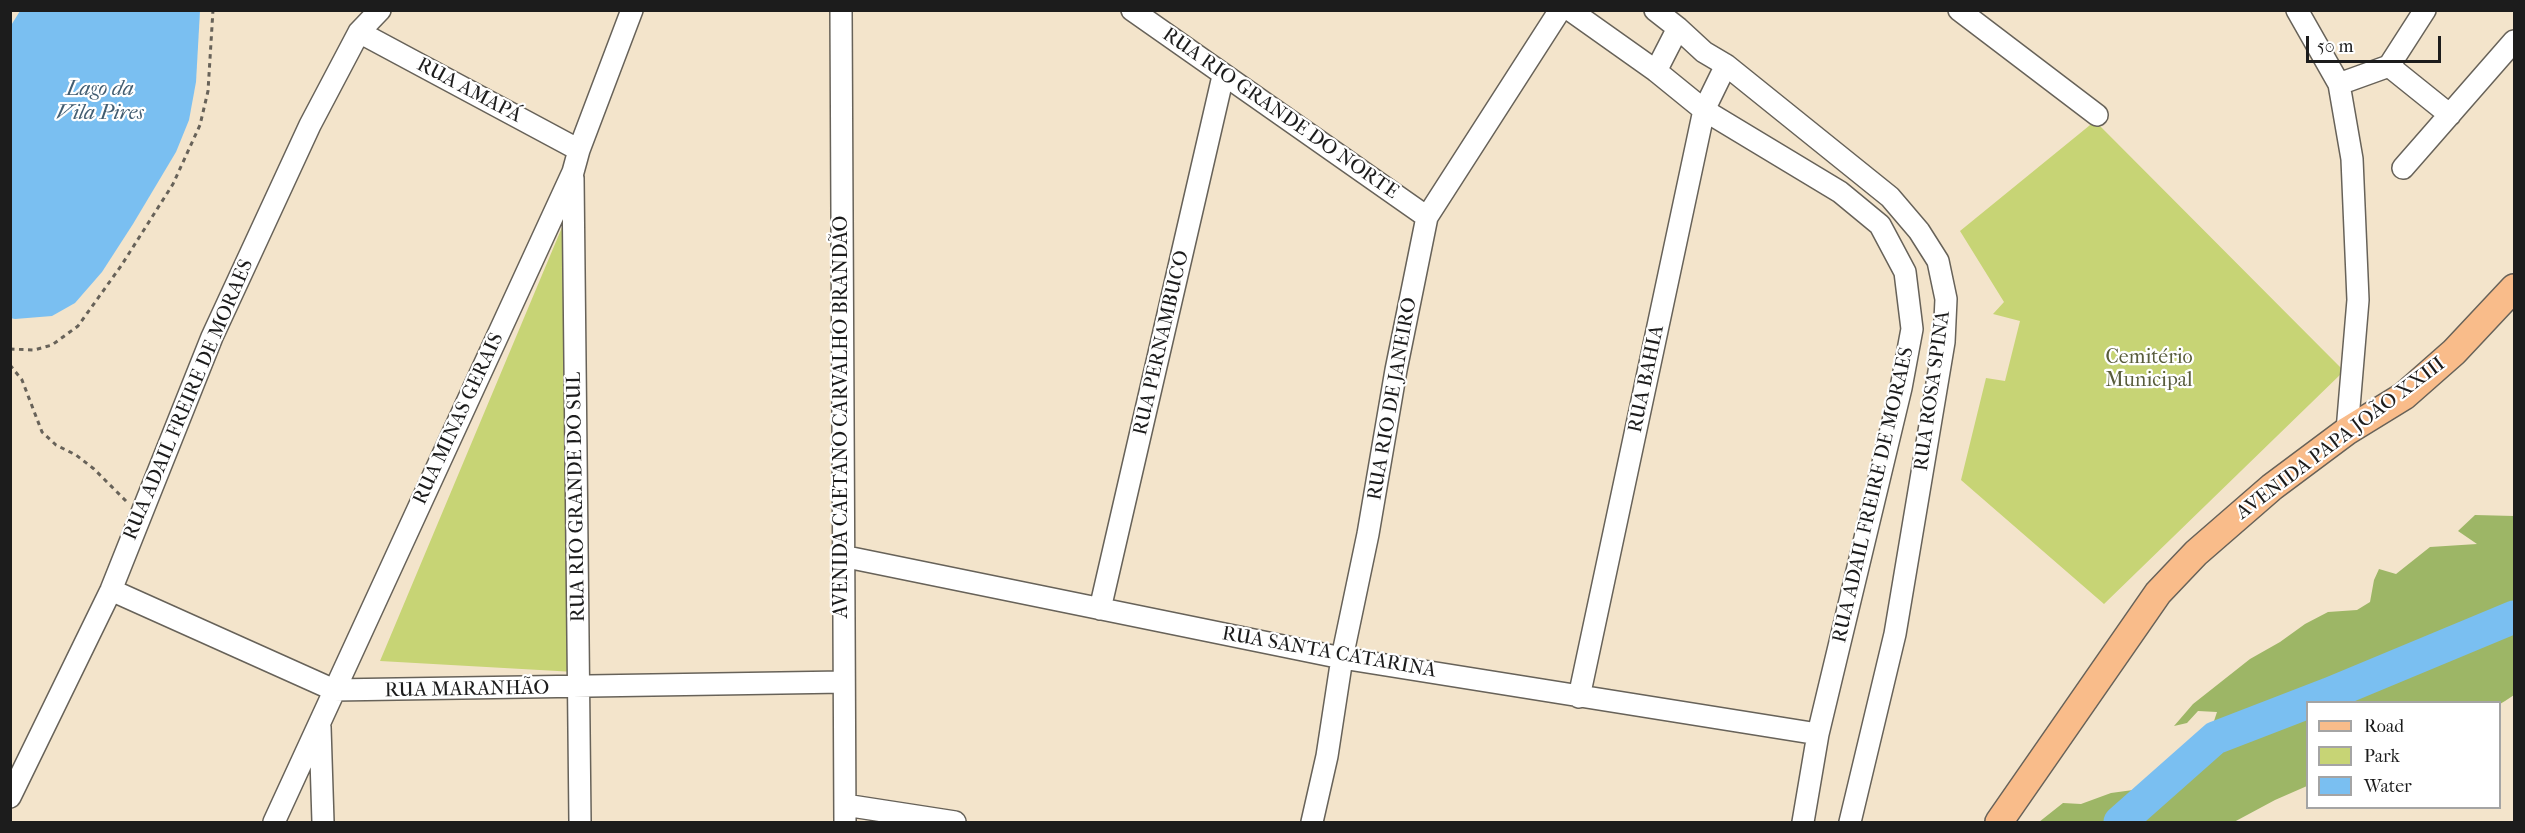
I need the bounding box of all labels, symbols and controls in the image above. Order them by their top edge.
street label: RUA RIO GRANDE DO NORTE [1157,23,1403,205]
scale bar [2309,24,2444,62]
text: 50 m [2317,36,2353,57]
street label: RUA AMAPÁ [413,53,525,129]
water label: Lago da Vila Pires [56,77,144,127]
street label: AVENIDA CAETANO CARVALHO BRANDÃO [830,216,854,618]
street label: RUA PERNAMBUCO [1129,248,1195,438]
street label: RUA ADAIL FREIRE DE MORAES [119,256,259,544]
street label: RUA RIO DE JANEIRO [1363,296,1423,502]
street label: RUA ROSA SPINA [1910,309,1956,473]
street label: RUA BAHIA [1624,323,1670,435]
street label: RUA MINAS GERAIS [409,329,509,509]
street label: RUA ADAIL FREIRE DE MORAES [1828,345,1920,645]
park label: Cemitério Municipal [2105,346,2193,393]
street label: AVENIDA PAPA JOÃO XXIII [2232,353,2450,525]
street label: RUA RIO GRANDE DO SUL [563,372,591,622]
street label: RUA SANTA CATARINA [1220,622,1438,684]
street label: RUA MARANHÃO [385,677,549,703]
legend [2306,701,2501,809]
text: Road [2364,716,2404,737]
text: Park [2364,746,2400,767]
text: Water [2364,776,2412,797]

